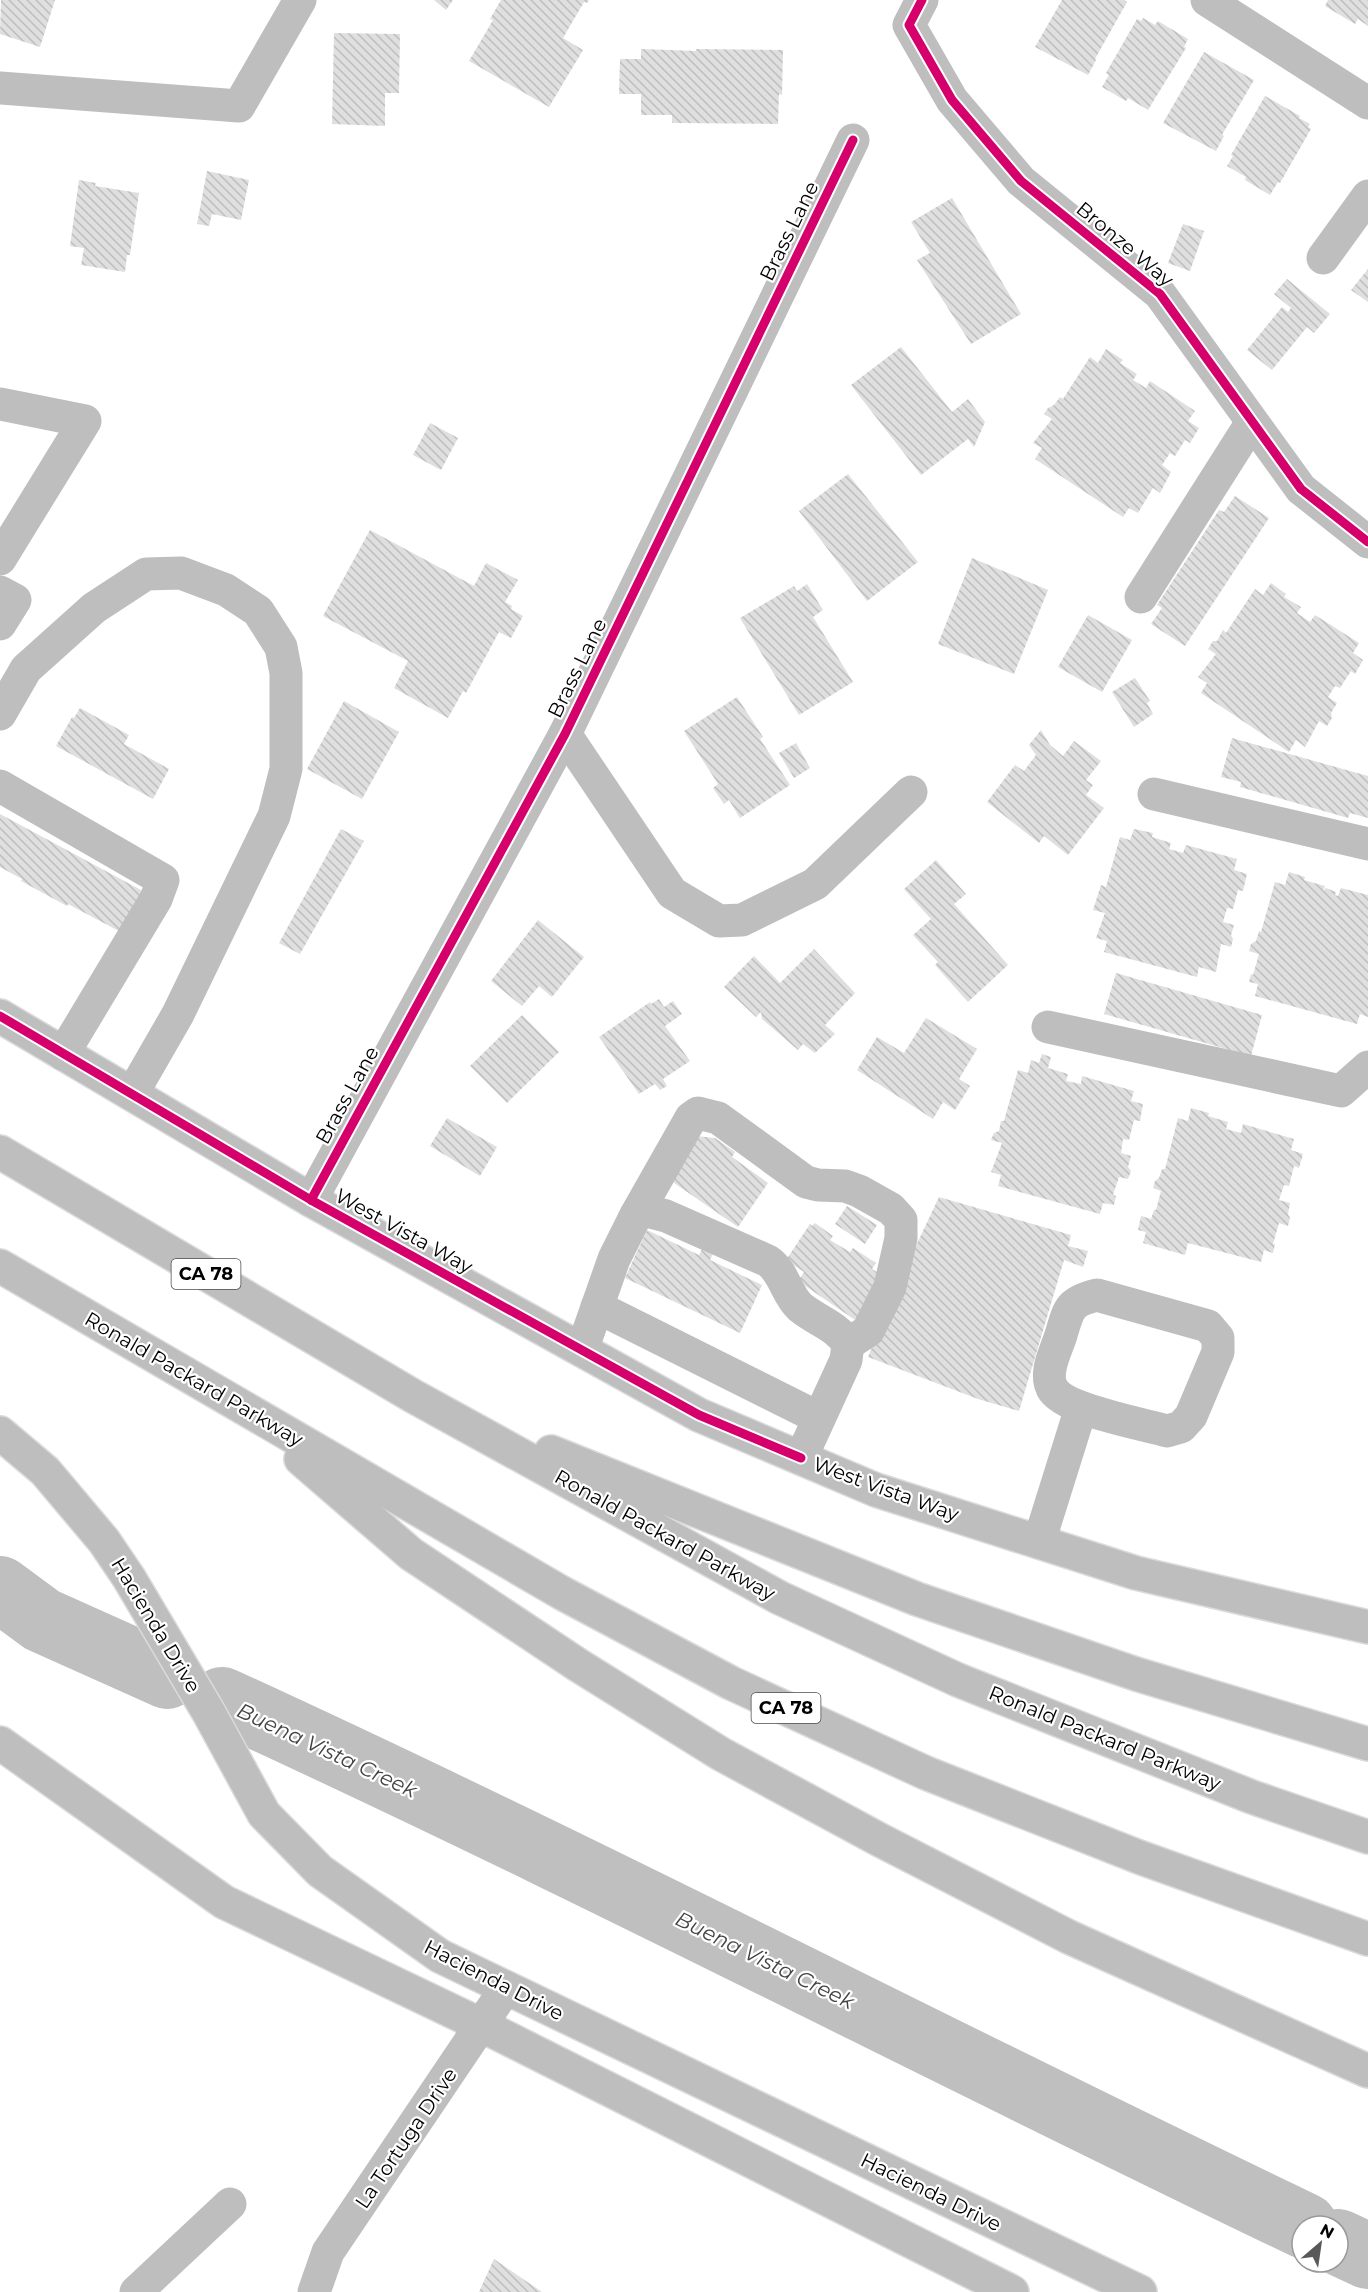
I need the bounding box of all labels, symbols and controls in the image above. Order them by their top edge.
street label: Brass Lane [755,177,823,285]
street label: Bronze Way [1071,196,1179,292]
street label: Brass Lane [543,614,611,722]
street label: Brass Lane [310,1042,384,1148]
street label: West Vista Way [331,1183,477,1279]
road number: CA 78 [172,1259,240,1289]
street label: Ronald Packard Parkway [81,1307,308,1452]
street label: West Vista Way [810,1452,962,1527]
street label: Ronald Packard Parkway [551,1464,779,1606]
street label: Hacienda Drive [106,1553,206,1697]
street label: Ronald Packard Parkway [985,1680,1225,1796]
road number: CA 78 [752,1693,820,1723]
water label: Buena Vista Creek [233,1697,422,1803]
water label: Buena Vista Creek [672,1906,860,2015]
street label: Hacienda Drive [420,1935,568,2025]
street label: La Tortuga Drive [350,2063,462,2213]
street label: Hacienda Drive [857,2148,1005,2236]
north arrow [1290,2214,1350,2274]
text: N [1317,2220,1337,2243]

